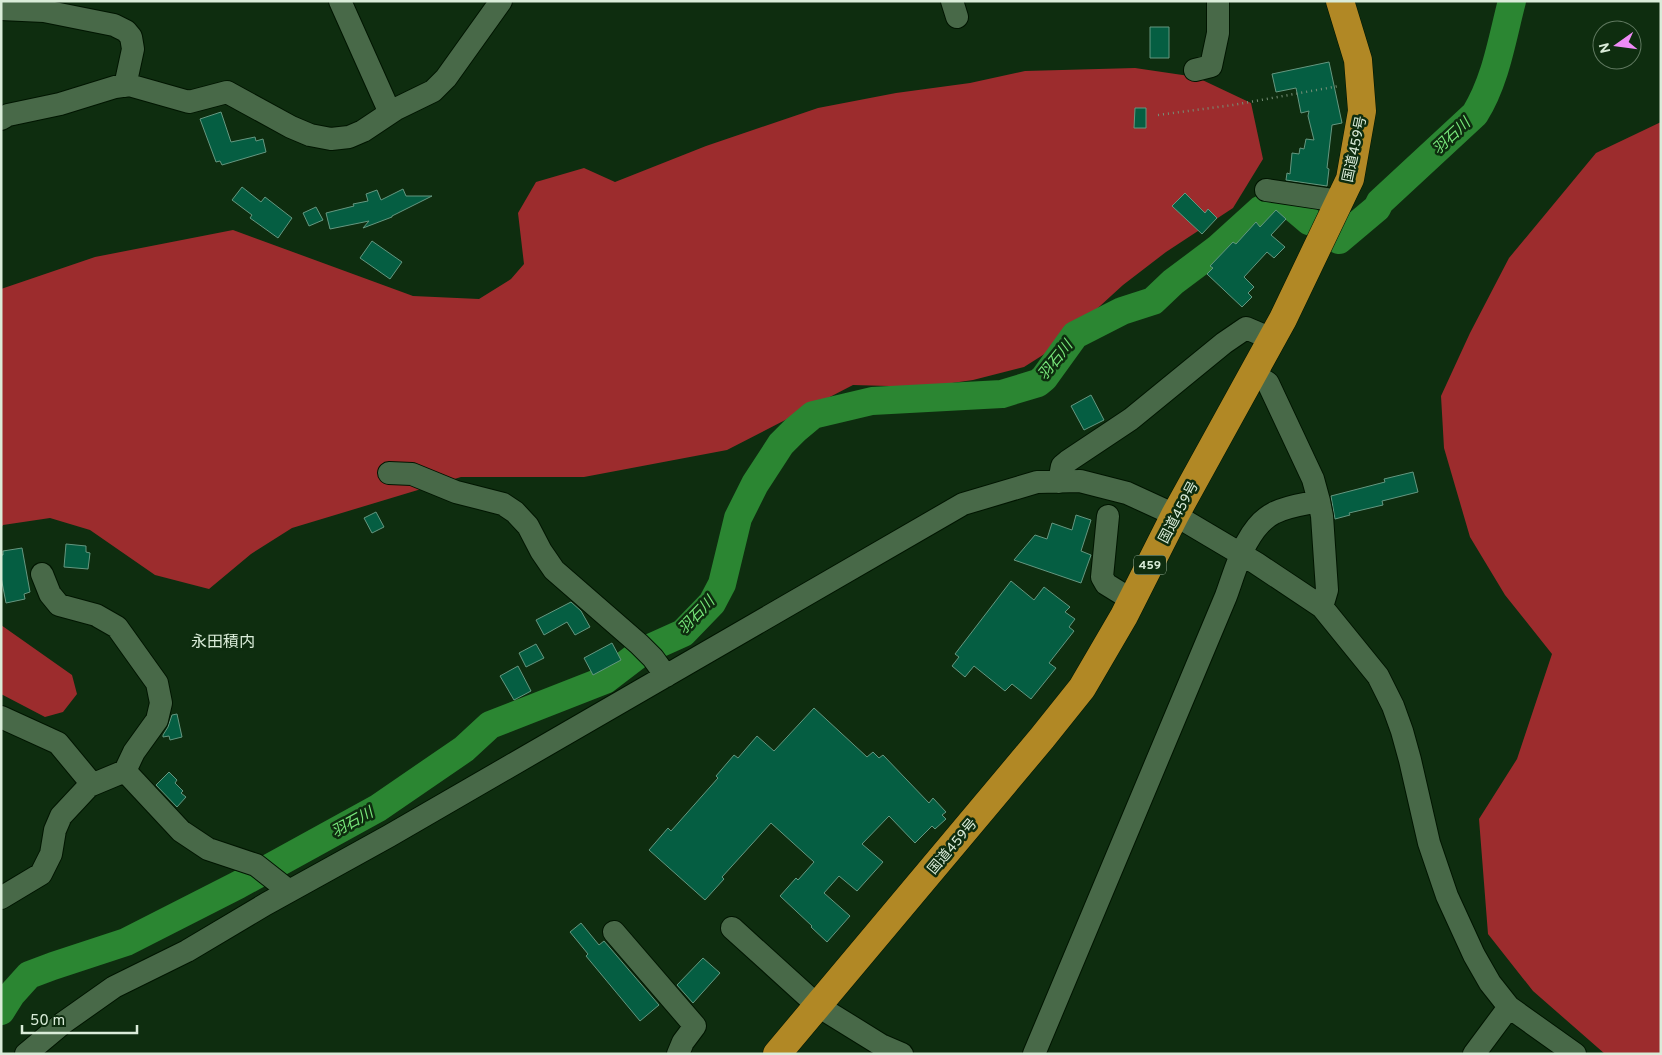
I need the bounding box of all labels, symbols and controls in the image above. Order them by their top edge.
north arrow [1592,20,1642,70]
text: N [1596,41,1615,55]
water label: 羽石川 [1429,113,1476,159]
street label: 国道459号 [1340,114,1371,184]
water label: 羽石川 [1035,336,1079,384]
street label: 国道459号 [1156,479,1203,547]
road number: 459 [1134,556,1166,574]
water label: 羽石川 [675,592,721,639]
district label: 永田積内 [191,633,255,653]
water label: 羽石川 [328,803,379,843]
street label: 国道459号 [925,816,981,878]
scale bar [22,1002,138,1034]
text: 50 m [30,1012,65,1031]

